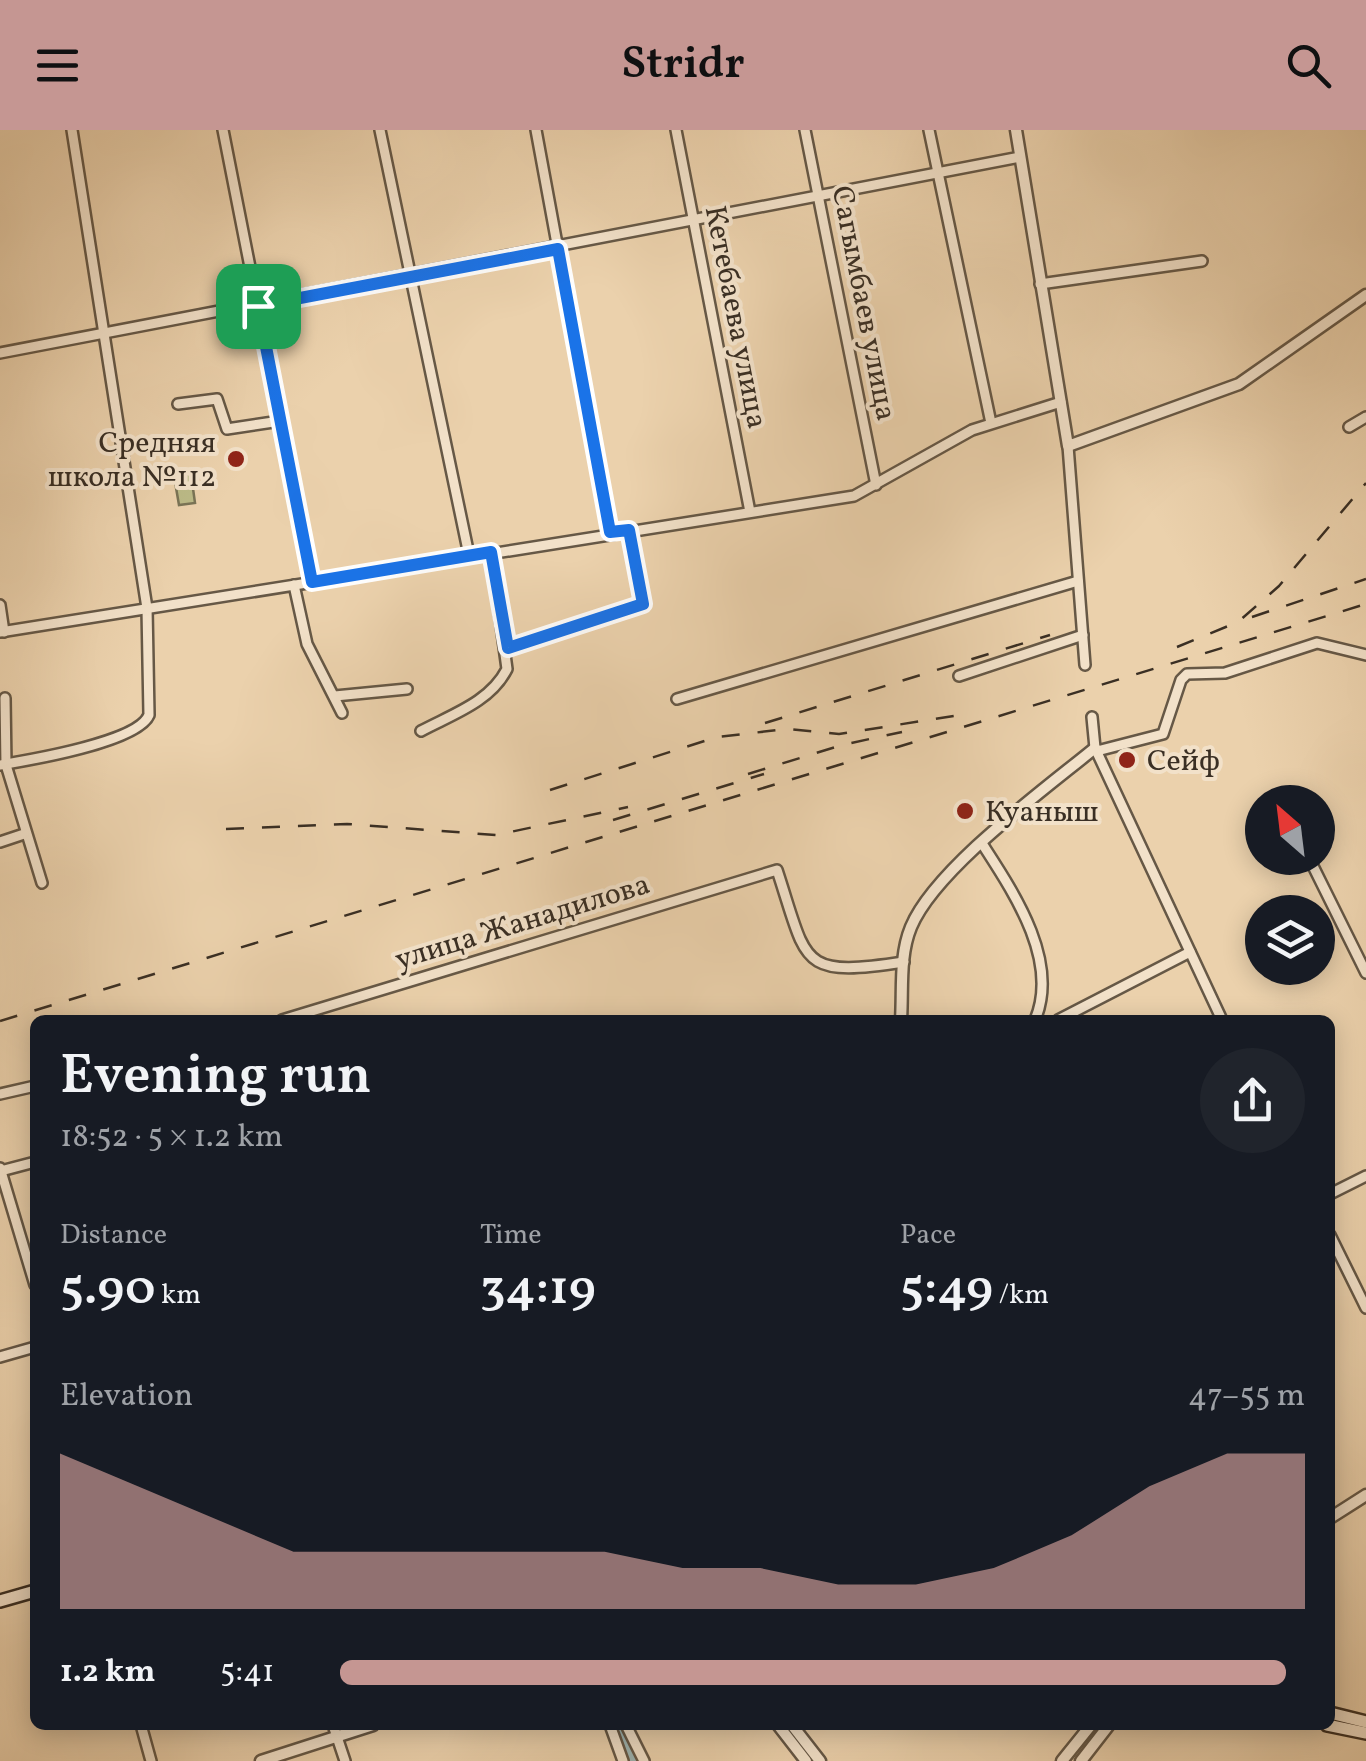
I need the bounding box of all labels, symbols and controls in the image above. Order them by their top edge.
text: Stridr [621,34,745,97]
icon: menu [30,38,85,93]
icon: search [1281,38,1336,93]
street label: Сагымбаев улица [820,182,906,424]
street label: Кетебаева улица [693,202,777,432]
pin [216,264,301,349]
icon: arrive [231,279,286,334]
place label: Средняя школа №112 [48,423,216,499]
marker: Средняя школа №112 [225,448,247,470]
place label: Сейф [1147,741,1220,783]
marker: Сейф [1116,749,1138,771]
north arrow [1245,785,1335,875]
map controls [1245,785,1335,985]
place label: Куаныш [985,792,1099,834]
marker: Куаныш [954,800,976,822]
street label: улица Жанадилова [390,864,655,982]
button: layers [1245,895,1335,985]
text: Evening run [60,1040,372,1116]
button: share [1200,1048,1305,1153]
text: 18:52 · 5 × 1.2 km [60,1116,283,1160]
text: Distance [60,1216,167,1255]
text: Time [480,1216,541,1255]
text: Pace [900,1216,956,1255]
text: 5.90 [60,1255,155,1325]
text: 34:19 [480,1255,596,1325]
text: 5:49 [900,1255,993,1325]
text: km [155,1276,201,1315]
text: /km [993,1276,1049,1315]
text: Elevation [60,1375,193,1419]
text: 47–55 m [1188,1375,1305,1419]
text: 1.2 km [60,1651,155,1695]
text: 5:41 [220,1651,274,1695]

